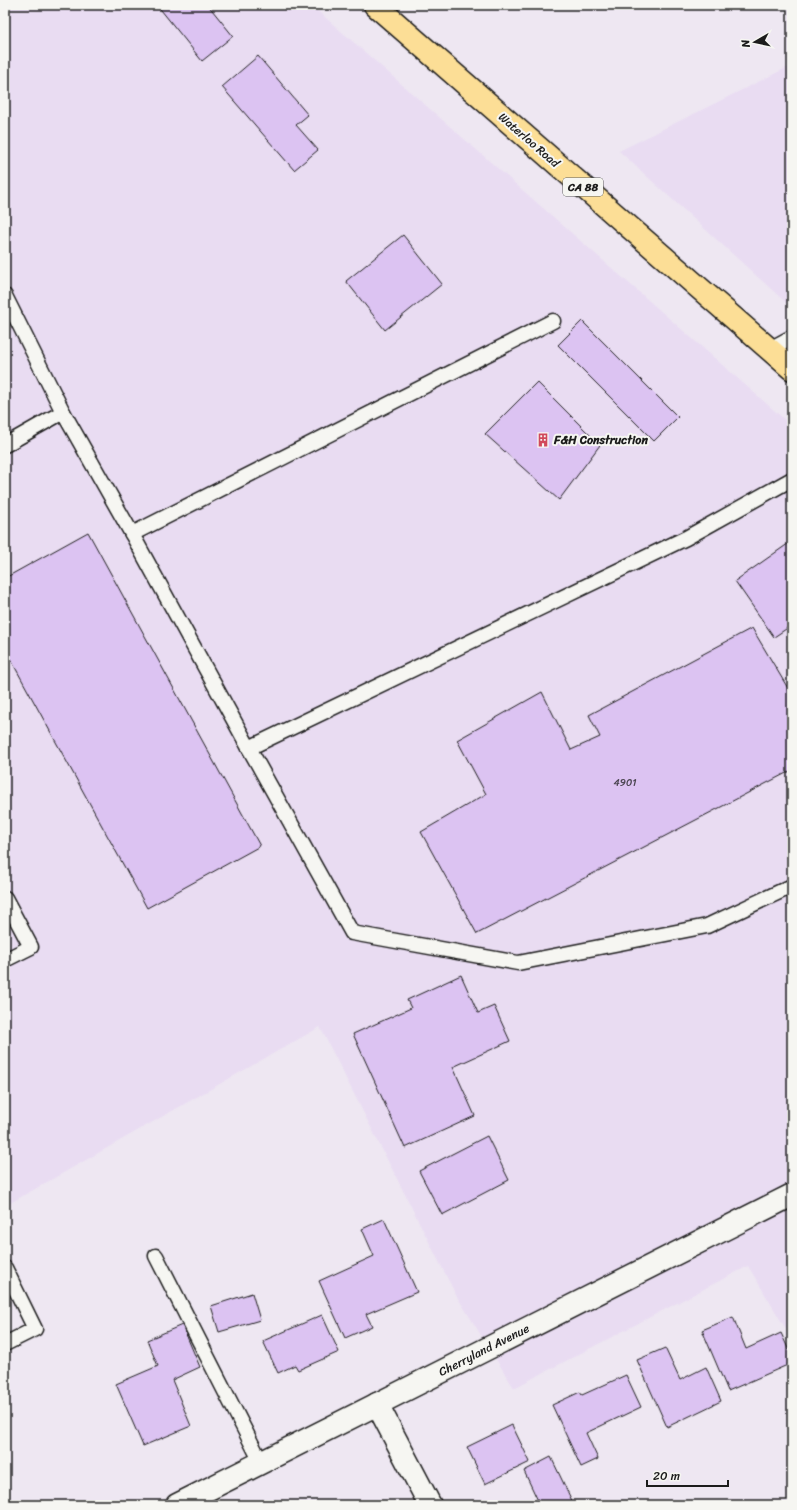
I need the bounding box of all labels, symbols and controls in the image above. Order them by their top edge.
north arrow [735,22,775,62]
text: N [736,38,756,50]
street label: Waterloo Road [493,107,566,174]
road number: CA 88 [563,178,603,196]
place label: F&H Construction [553,429,648,451]
building icon: F&H Construction [535,432,551,448]
house number: 4901 [614,774,637,792]
street label: Cherryland Avenue [435,1318,533,1382]
scale bar [647,1462,728,1488]
text: 20 m [653,1465,680,1487]

